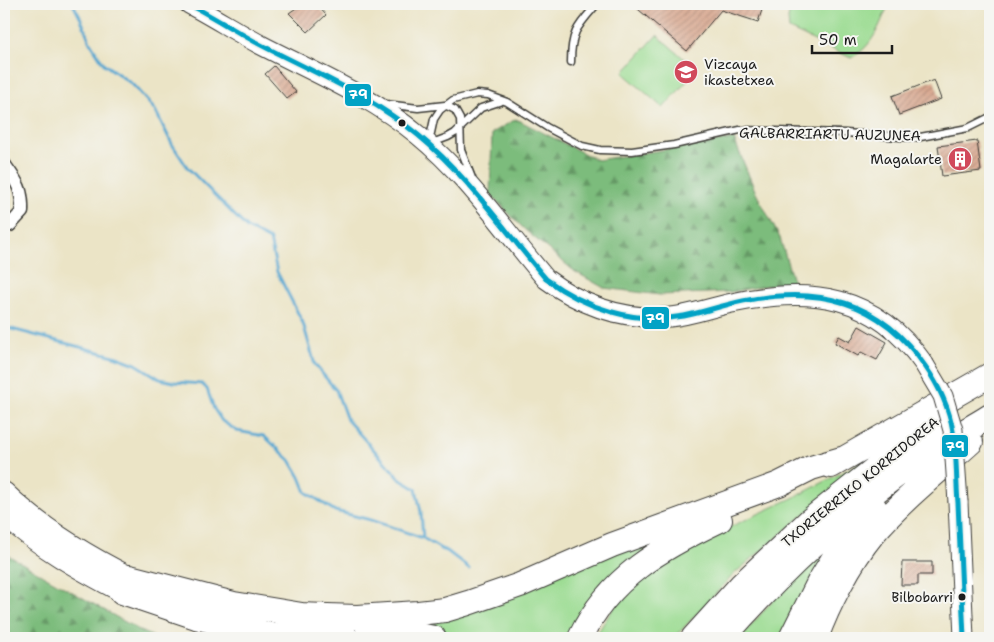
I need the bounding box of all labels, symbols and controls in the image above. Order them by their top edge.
scale bar [812,22,892,54]
text: 50 m [819,30,857,50]
place label: Vizcaya ikastetxea [704,55,774,89]
school or university icon: Vizcaya ikastetxea [673,59,699,85]
line badge: 79 [344,83,372,107]
text: 79 [348,85,368,103]
unlabelled marker [397,118,407,128]
street label: GALBARRIARTU AUZUNEA [739,123,921,145]
building icon: Magalarte [947,146,973,172]
place label: Magalarte [870,150,942,168]
line badge: 79 [641,306,670,330]
text: 79 [645,309,665,327]
street label: TXORIERRIKO KORRIDOREA [778,413,942,551]
line badge: 79 [941,434,969,458]
text: 79 [945,437,965,455]
place label: Bilbobarri [892,589,953,606]
marker: Bilbobarri [957,592,967,602]

